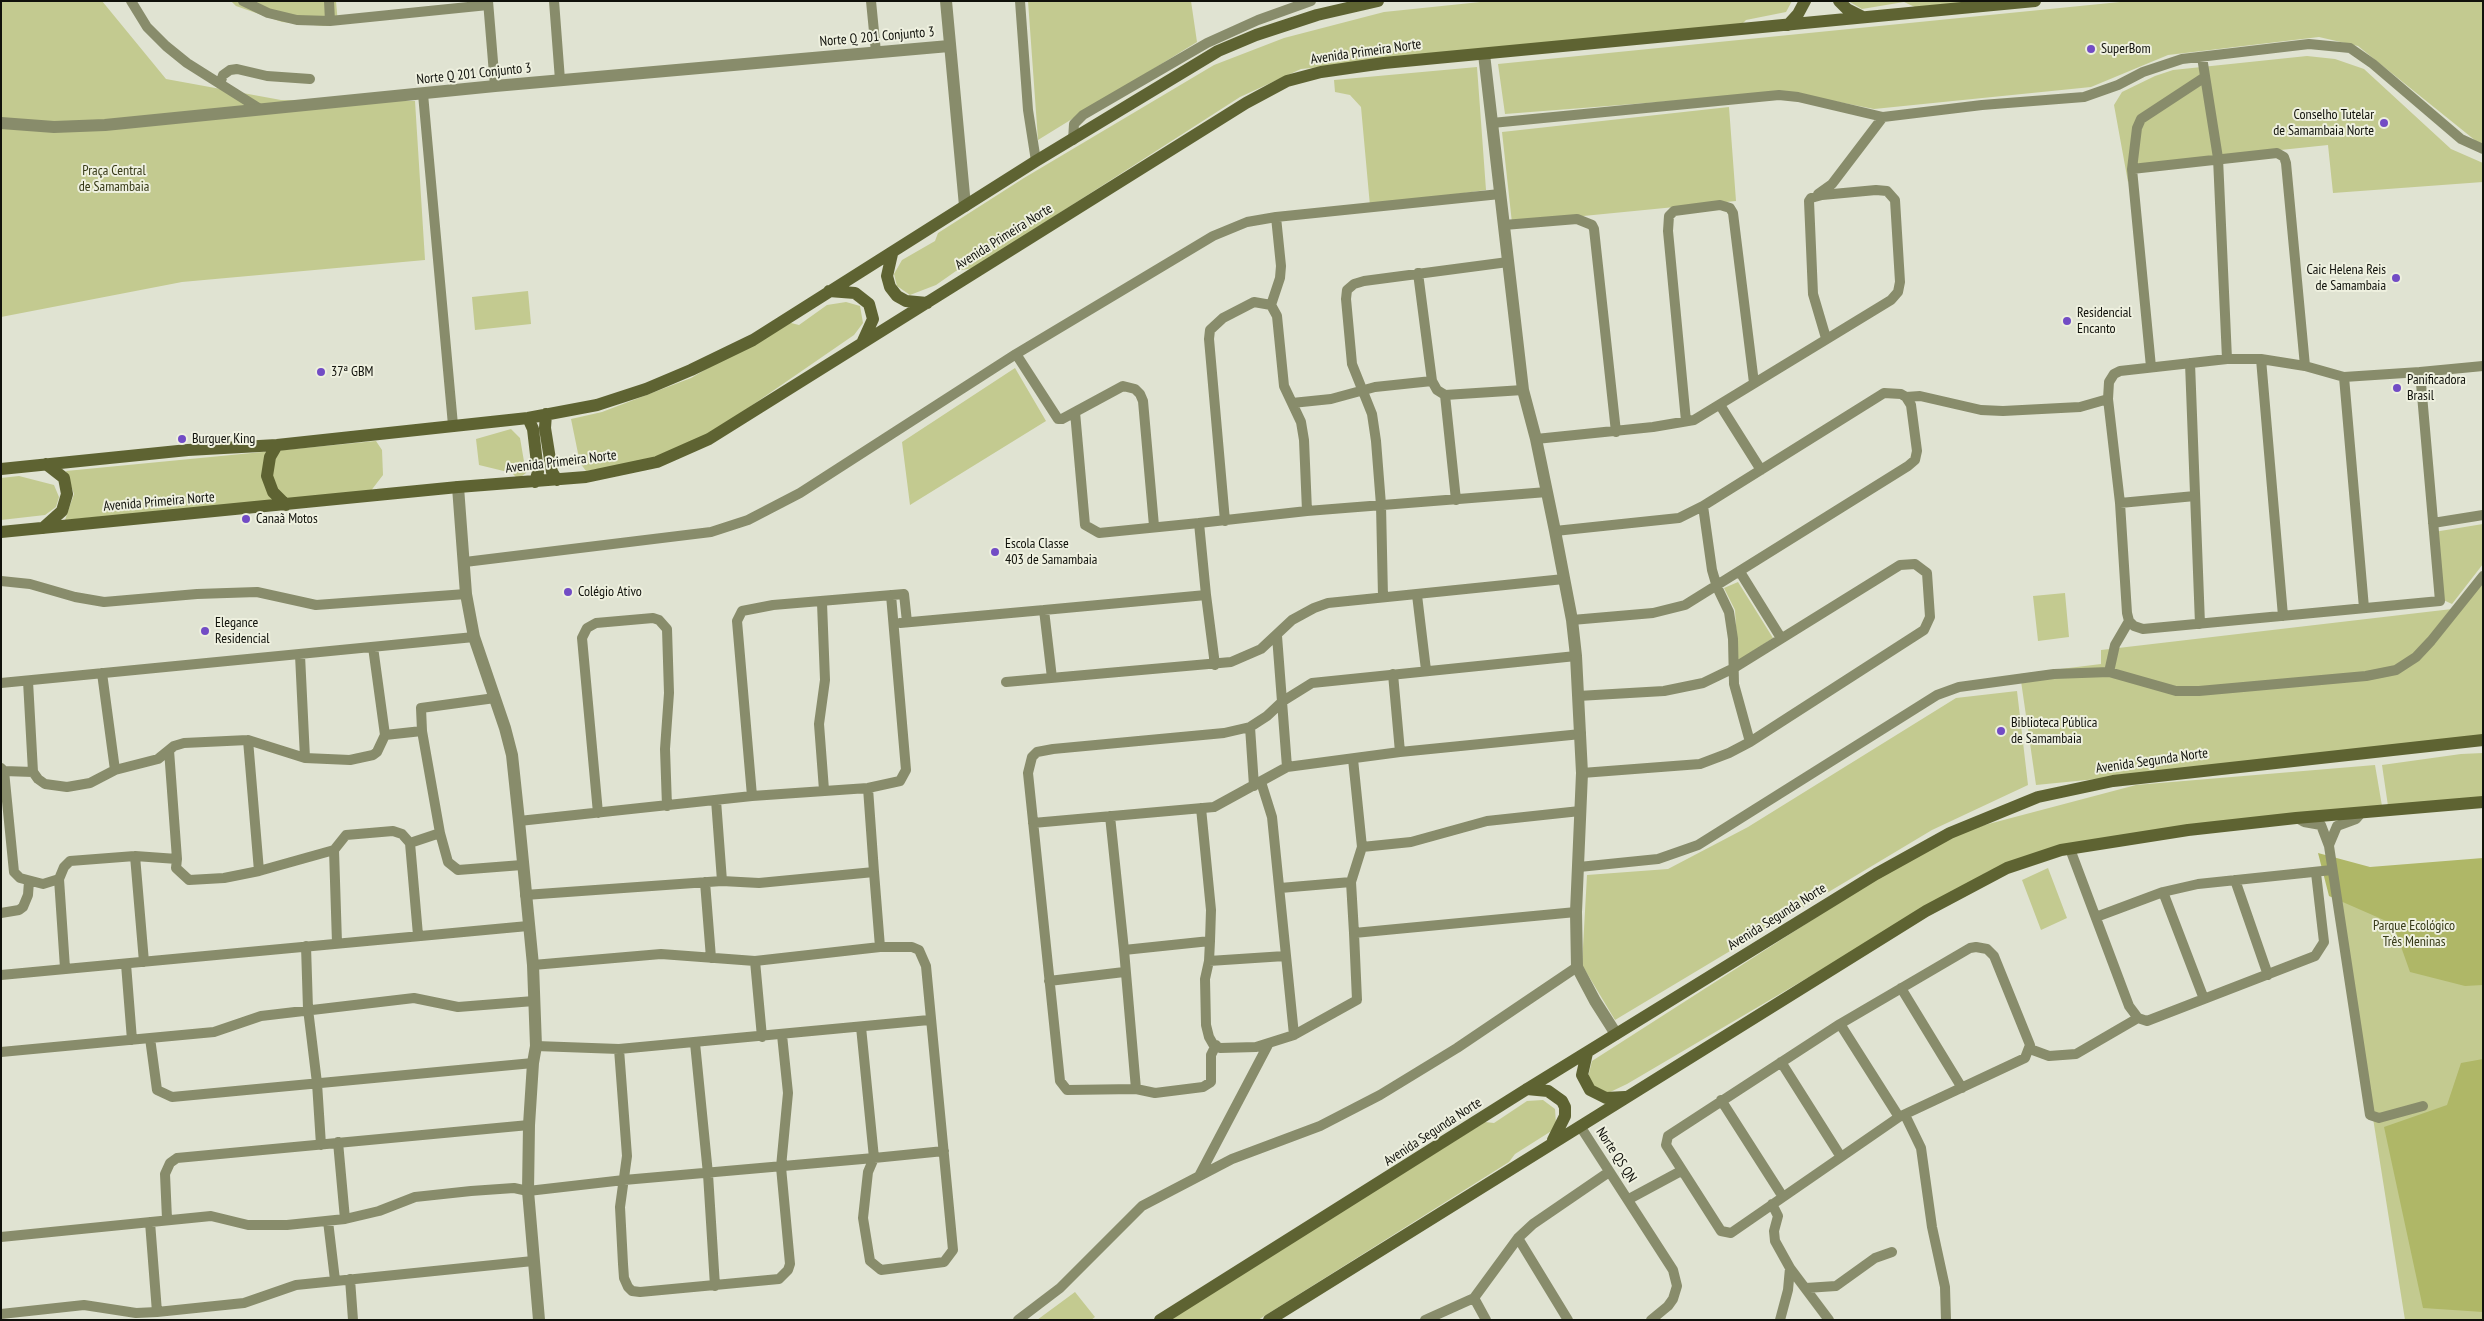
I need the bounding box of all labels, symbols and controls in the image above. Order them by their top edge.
street label: Norte Q 201 Conjunto 3 [819,24,935,50]
street label: Avenida Primeira Norte [1310,36,1422,68]
place label: SuperBom [2101,41,2151,57]
marker: SuperBom [2085,43,2097,55]
street label: Norte Q 201 Conjunto 3 [416,60,532,88]
place label: Conselho Tutelar de Samambaia Norte [2273,107,2374,140]
marker: Conselho Tutelar de Samambaia Norte [2378,117,2390,129]
park label: Praça Central de Samambaia [79,163,149,196]
street label: Avenida Primeira Norte [952,200,1056,274]
place label: Caic Helena Reis de Samambaia [2306,262,2386,294]
marker: Caic Helena Reis de Samambaia [2390,272,2402,284]
place label: Residencial Encanto [2077,305,2132,338]
marker: Residencial Encanto [2061,315,2073,327]
place label: 37ª GBM [331,364,373,380]
marker: 37ª GBM [315,366,327,378]
place label: Panificadora Brasil [2407,372,2466,404]
marker: Panificadora Brasil [2391,382,2403,394]
place label: Burguer King [192,431,255,447]
marker: Burguer King [176,433,188,445]
street label: Avenida Primeira Norte [505,447,617,477]
street label: Avenida Primeira Norte [103,489,215,515]
place label: Canaã Motos [256,511,318,527]
marker: Canaã Motos [240,513,252,525]
place label: Escola Classe 403 de Samambaia [1005,536,1097,568]
marker: Escola Classe 403 de Samambaia [989,546,1001,558]
place label: Colégio Ativo [578,584,642,600]
marker: Colégio Ativo [562,586,574,598]
place label: Elegance Residencial [215,615,270,648]
marker: Elegance Residencial [199,625,211,637]
place label: Biblioteca Pública de Samambaia [2011,715,2097,748]
marker: Biblioteca Pública de Samambaia [1995,725,2007,737]
street label: Avenida Segunda Norte [2095,745,2209,777]
street label: Avenida Segunda Norte [1725,880,1829,954]
park label: Parque Ecológico Três Meninas [2373,918,2455,950]
street label: Avenida Segunda Norte [1381,1094,1485,1170]
street label: Norte QS QN [1592,1124,1640,1186]

